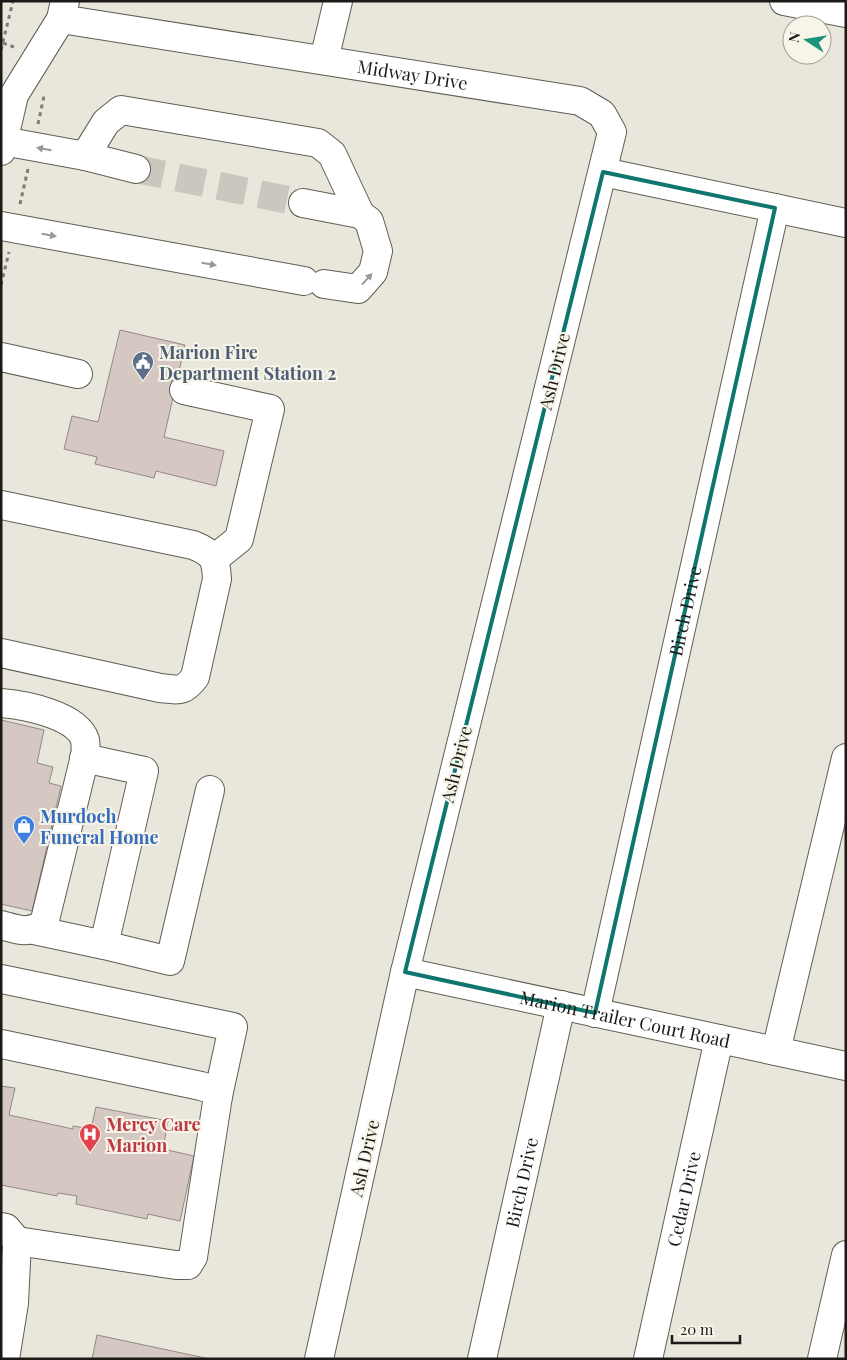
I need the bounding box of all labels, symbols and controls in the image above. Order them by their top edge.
north arrow [782,15,832,65]
text: N [783,30,804,44]
street label: Midway Drive [356,54,469,95]
one-way arrow [36,144,52,152]
one-way arrow [42,231,58,239]
one-way arrow [201,260,217,268]
one-way arrow [362,272,373,285]
street label: Ash Drive [533,330,575,413]
place label: Marion Fire Department Station 2 [159,340,337,385]
public building icon: Marion Fire Department Station 2 [131,350,155,381]
street label: Birch Drive [663,563,707,658]
street label: Ash Drive [435,723,477,806]
place label: Murdoch Funeral Home [40,804,159,849]
shop icon: Murdoch Funeral Home [12,814,36,845]
street label: Marion Trailer Court Road [518,985,733,1053]
place label: Mercy Care Marion [106,1112,201,1157]
street label: Ash Drive [343,1117,385,1200]
hospital icon: Mercy Care Marion [78,1122,102,1153]
street label: Birch Drive [500,1135,543,1230]
street label: Cedar Drive [661,1149,706,1249]
scale bar [672,1312,740,1344]
text: 20 m [680,1319,714,1339]

